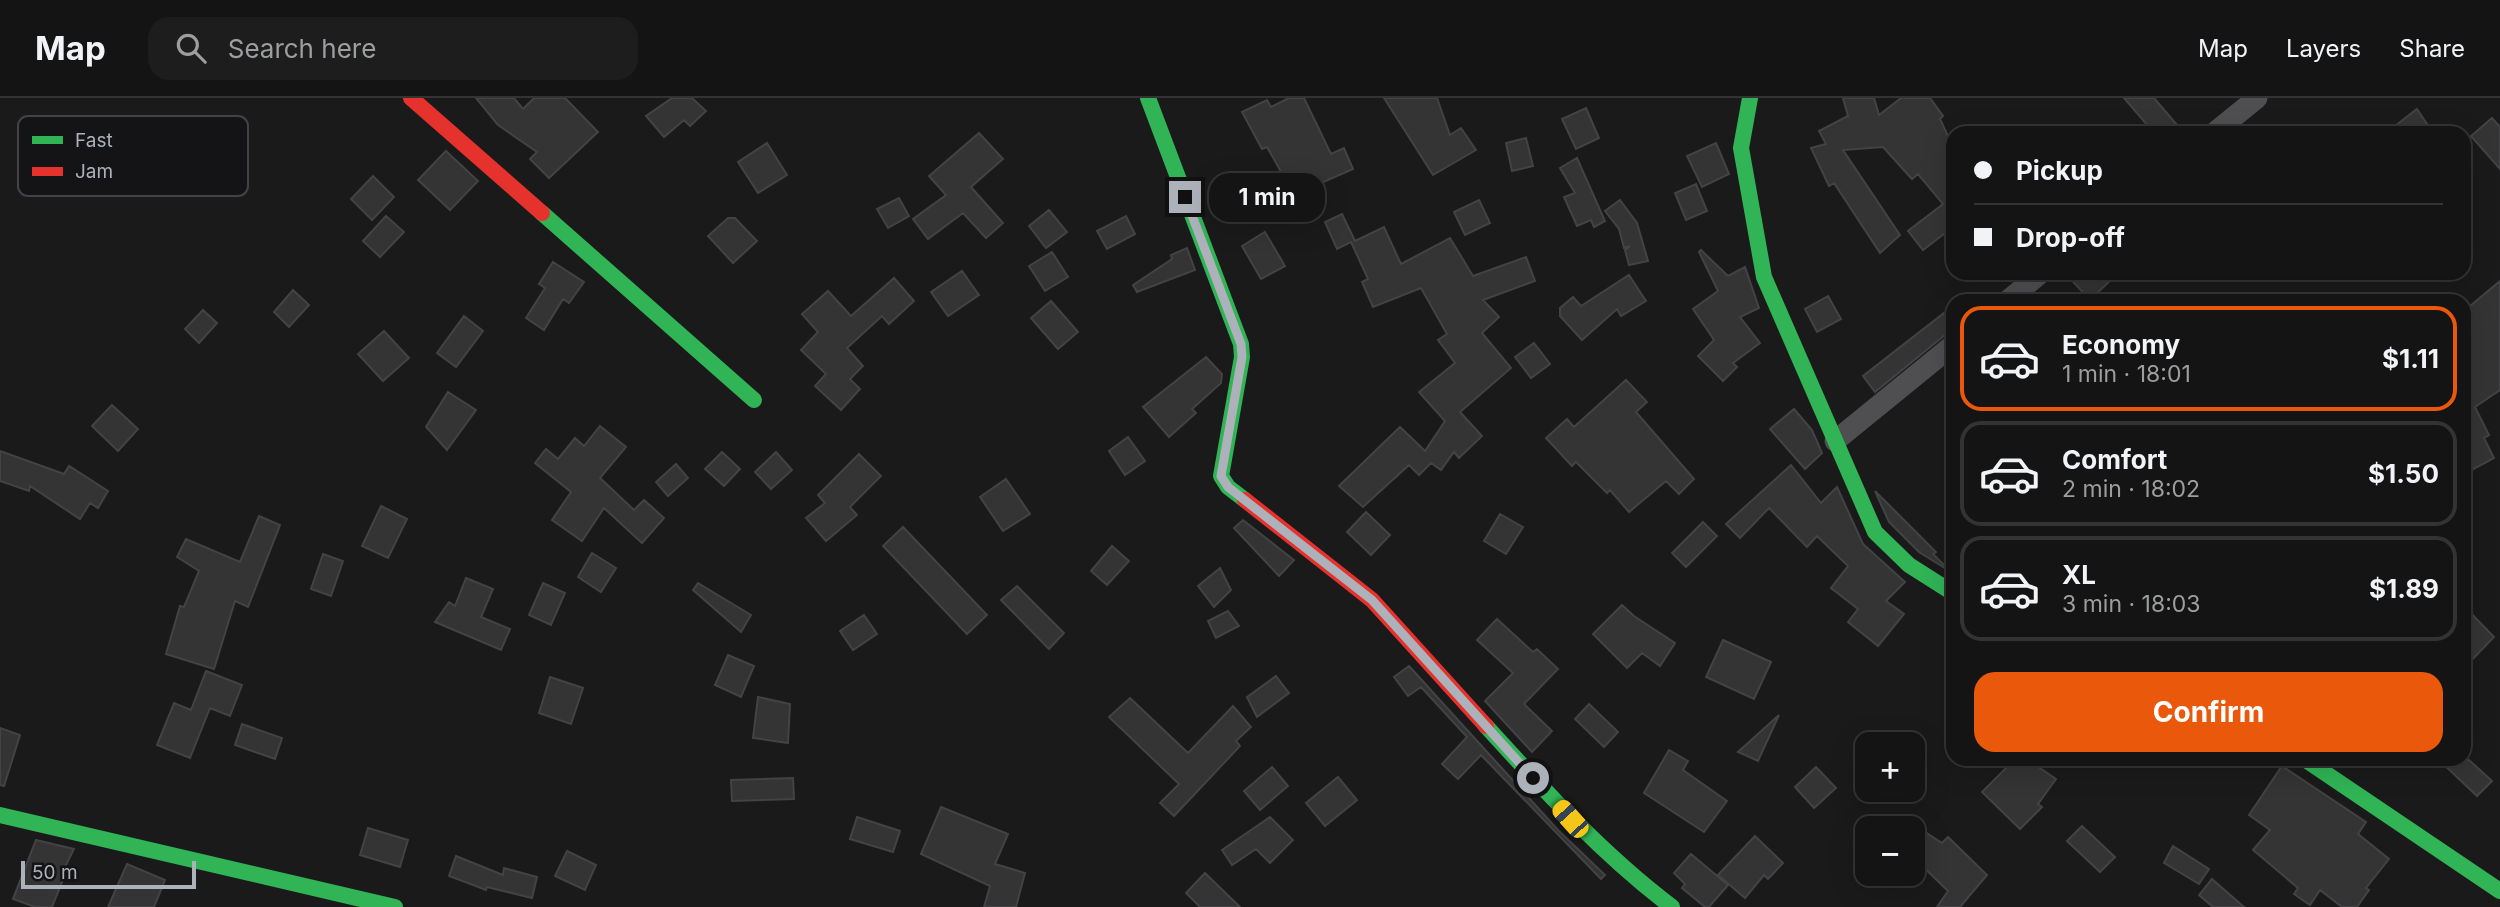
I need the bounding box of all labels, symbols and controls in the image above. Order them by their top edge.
search box [148,17,638,80]
text: Map [35,28,106,68]
icon: search [172,29,210,67]
text: Search here [228,33,376,64]
text: Map [2198,34,2248,63]
text: Layers [2286,34,2361,63]
text: Share [2399,34,2465,63]
legend [18,116,248,196]
text: Fast [75,129,113,152]
text: Pickup [2016,155,2103,186]
text: Jam [75,160,113,183]
callout: 1 min [1210,172,1325,222]
route end [1169,181,1201,213]
text: 1 min [1239,183,1295,211]
text: Drop-off [2016,222,2125,253]
icon: car [1978,327,2041,390]
text: Economy [2062,329,2180,360]
text: $1.11 [2382,343,2439,374]
text: 1 min · 18:01 [2062,360,2191,388]
icon: car [1978,442,2041,505]
text: Comfort [2062,444,2167,475]
text: $1.50 [2368,458,2439,489]
text: 2 min · 18:02 [2062,475,2200,503]
icon: car [1978,557,2041,620]
text: XL [2062,559,2096,590]
text: $1.89 [2369,573,2439,604]
text: 3 min · 18:03 [2062,590,2200,618]
button: Confirm [1974,672,2443,752]
map controls [1855,732,1925,886]
button: + [1855,732,1925,802]
route start [1517,762,1549,794]
car [1549,796,1592,842]
button: − [1855,816,1925,886]
scale bar [21,858,196,890]
text: 50 m [32,861,78,884]

